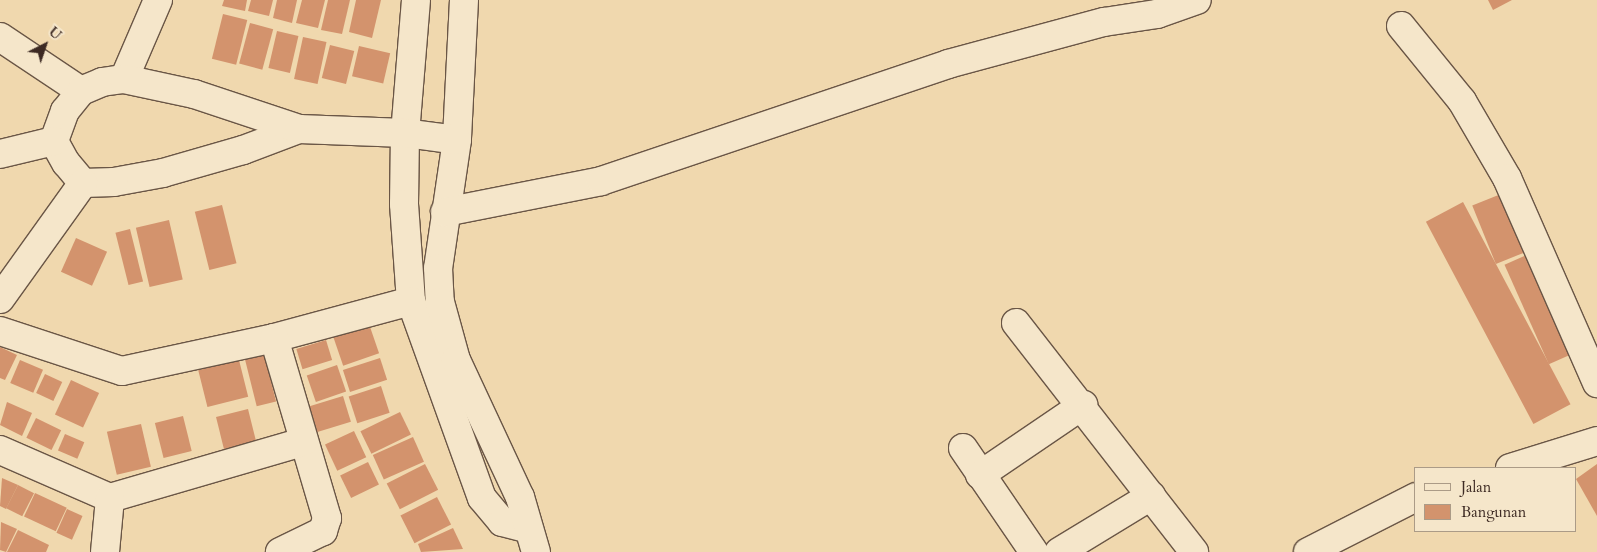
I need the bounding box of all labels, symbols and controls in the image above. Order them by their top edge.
north arrow [20,20,70,70]
text: U [45,22,66,44]
legend [1414,467,1577,532]
text: Jalan [1461,477,1491,497]
text: Bangunan [1461,502,1526,522]

